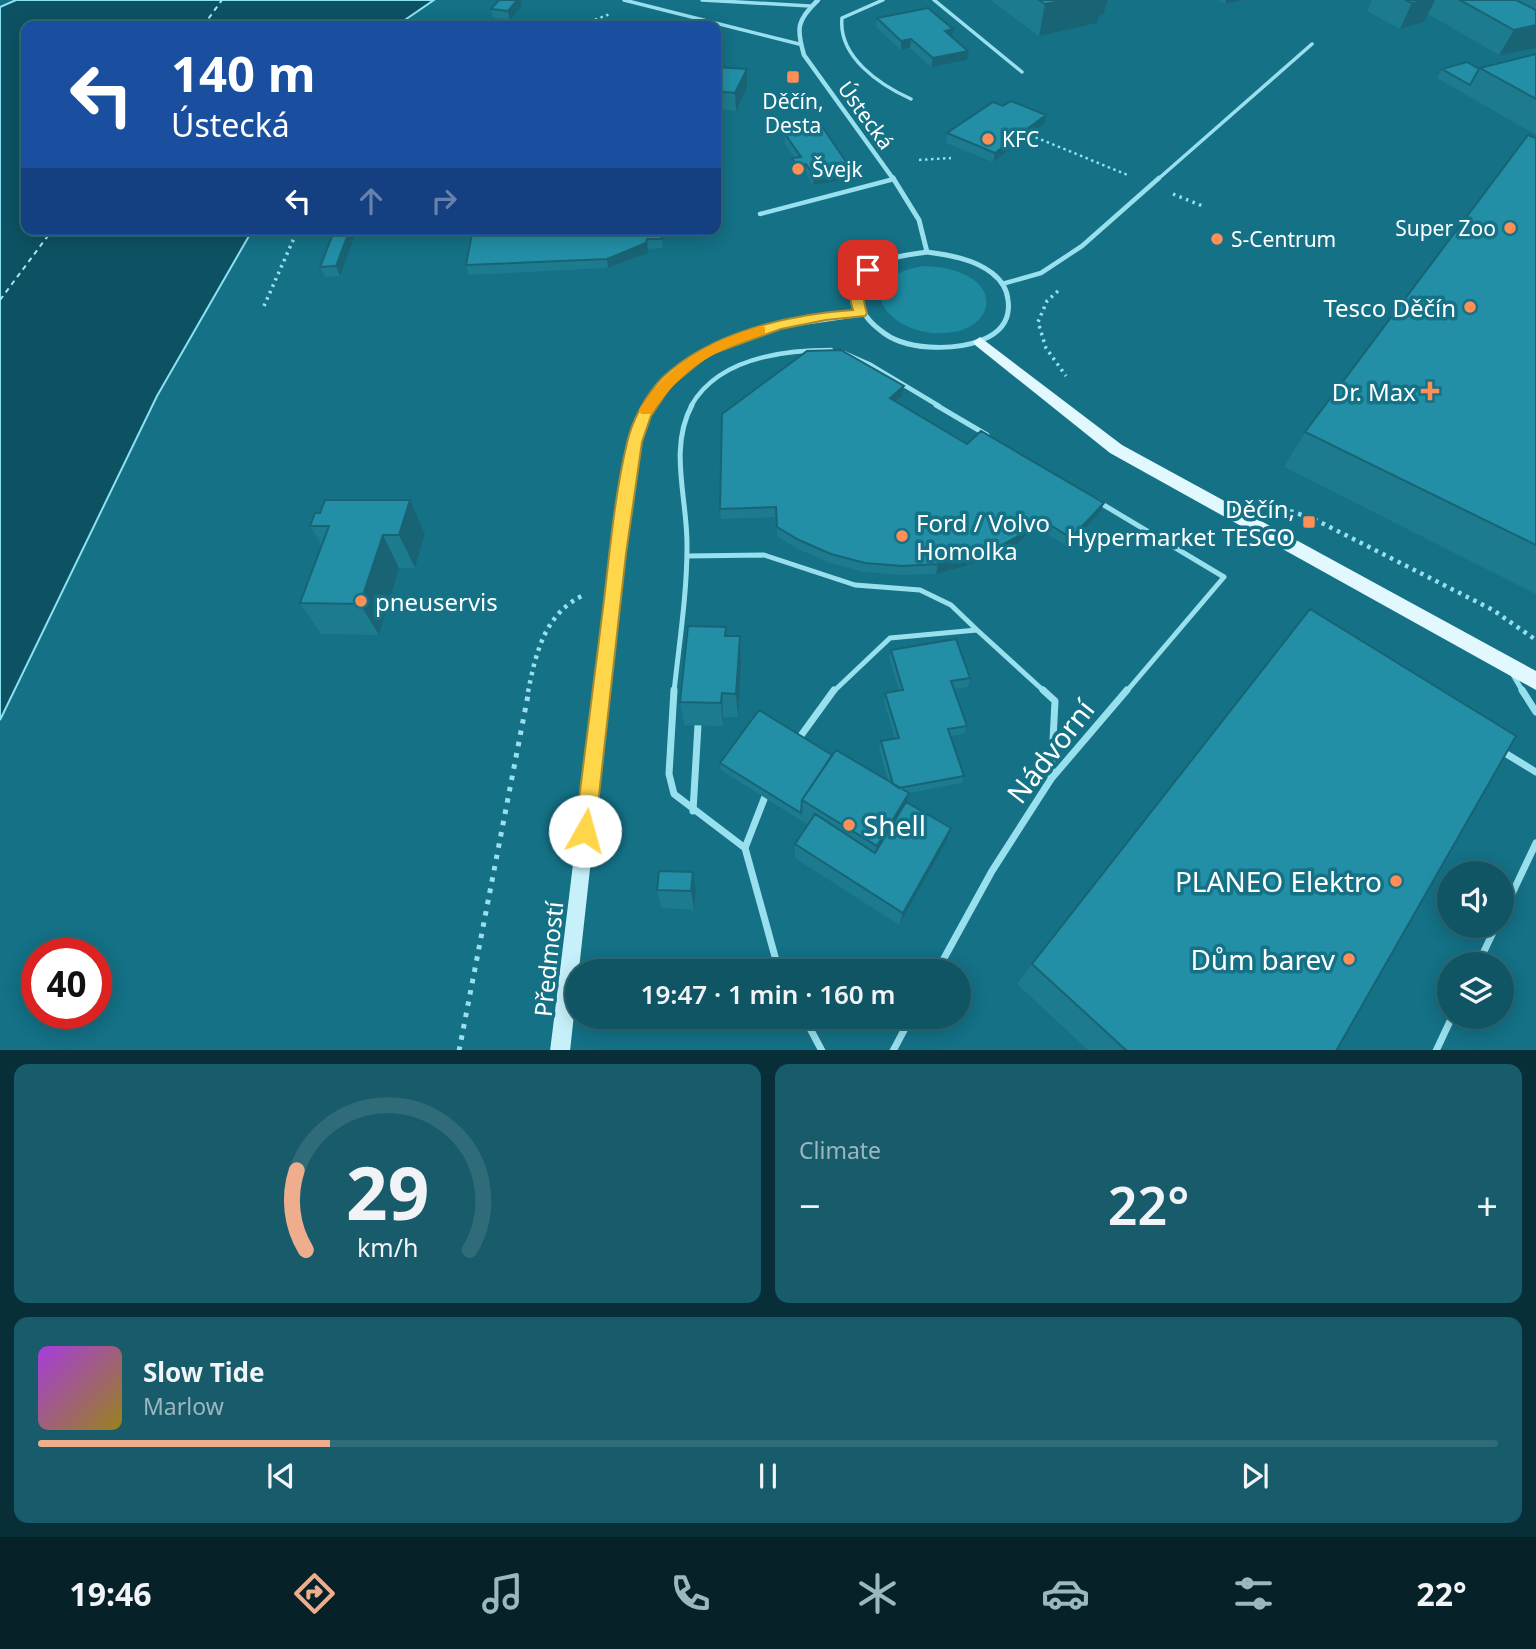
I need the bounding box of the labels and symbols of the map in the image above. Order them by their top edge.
marker: Děčín, Desta [785,69,801,85]
street label: Ústecká [832,75,900,155]
place label: Děčín, Desta [762,87,824,139]
place label: KFC [1002,125,1039,153]
marker: KFC [980,131,996,147]
place label: Švejk [812,155,863,183]
marker: Švejk [790,161,806,177]
place label: Super Zoo [1395,214,1496,242]
marker: Super Zoo [1502,220,1518,236]
place label: S-Centrum [1231,225,1336,253]
marker: S-Centrum [1209,231,1225,247]
pin [838,240,898,300]
place label: Tesco Děčín [1323,291,1456,324]
marker: Tesco Děčín [1462,299,1478,315]
place label: Dr. Max [1332,375,1416,408]
marker: Dr. Max [1422,383,1438,399]
place label: Děčín, Hypermarket TESCO [1066,492,1295,553]
place label: Ford / Volvo Homolka [916,506,1050,567]
marker: Děčín, Hypermarket TESCO [1301,514,1317,530]
marker: Ford / Volvo Homolka [894,528,910,544]
place label: pneuservis [375,585,498,618]
marker: pneuservis [353,593,369,609]
street label: Nádvorní [998,691,1103,811]
position arrow [548,794,622,868]
place label: Shell [863,806,926,844]
marker: Shell [841,817,857,833]
place label: PLANEO Elektro [1175,862,1382,900]
marker: PLANEO Elektro [1388,873,1404,889]
street label: Předmostí [526,899,571,1018]
speed limit sign: 40 [21,938,112,1029]
place label: Dům barev [1190,940,1336,978]
marker: Dům barev [1341,951,1357,967]

